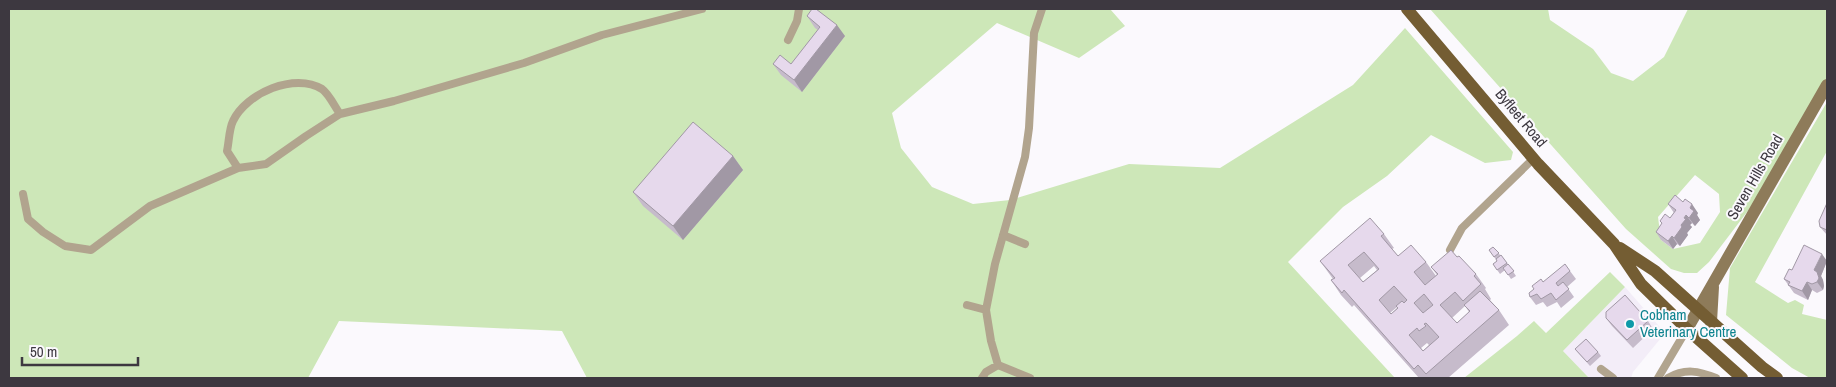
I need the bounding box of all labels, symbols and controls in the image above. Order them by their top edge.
street label: Byfleet Road [1491,84,1552,151]
street label: Seven Hills Road [1722,130,1787,223]
place label: Cobham Veterinary Centre [1640,304,1737,342]
marker: Cobham Veterinary Centre [1624,318,1636,330]
scale bar [22,334,139,366]
text: 50 m [30,341,57,362]

